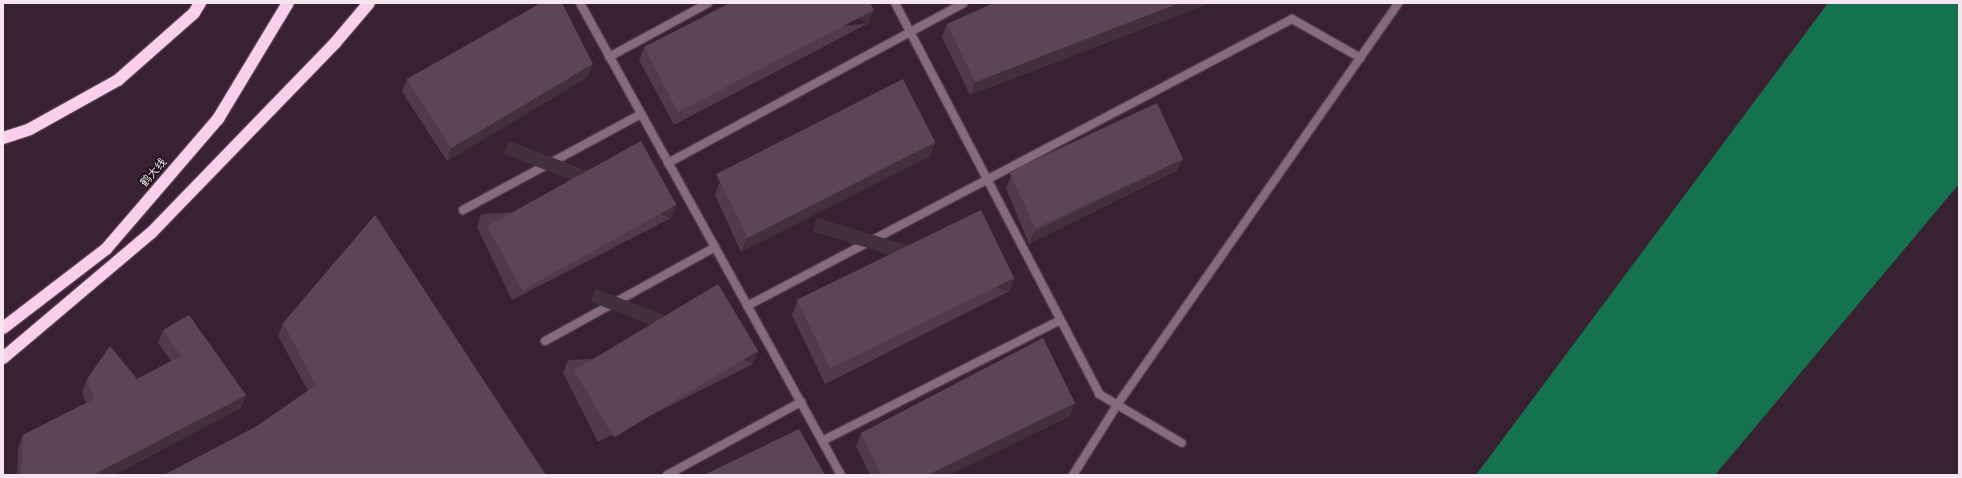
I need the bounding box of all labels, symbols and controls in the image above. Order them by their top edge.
street label: 鹤大线 [138,156,170,190]

